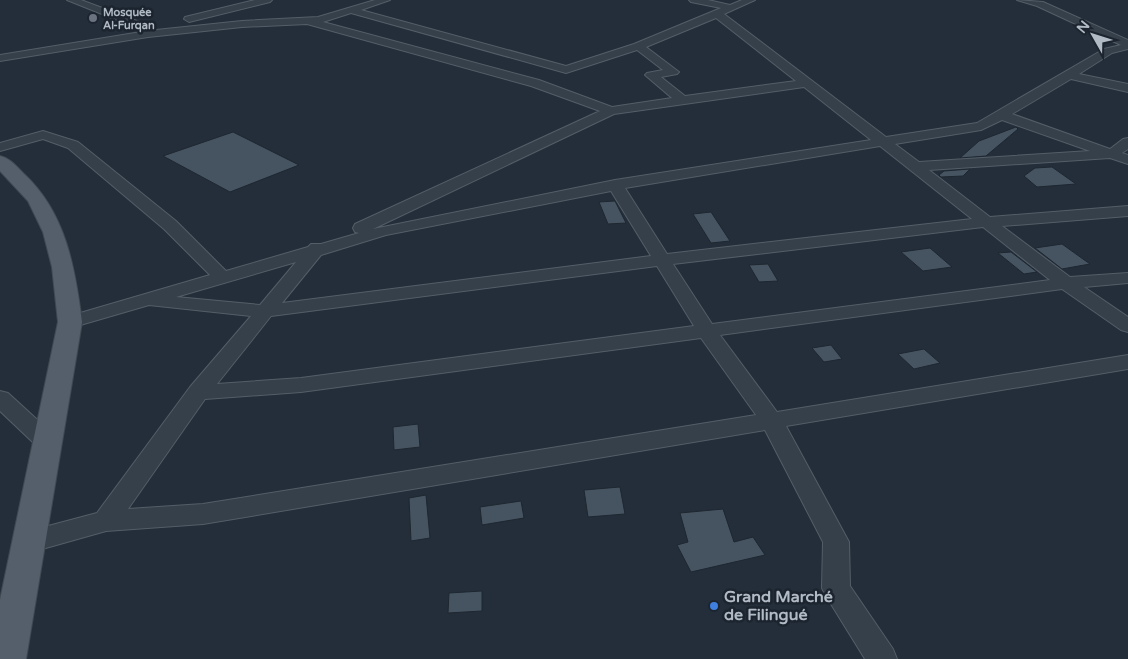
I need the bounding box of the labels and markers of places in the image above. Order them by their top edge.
place label: Mosquée Al-Furqan [103,6,155,33]
marker: Mosquée Al-Furqan [87,12,99,24]
place label: Grand Marché de Filingué [724,587,833,625]
marker: Grand Marché de Filingué [708,600,720,612]

